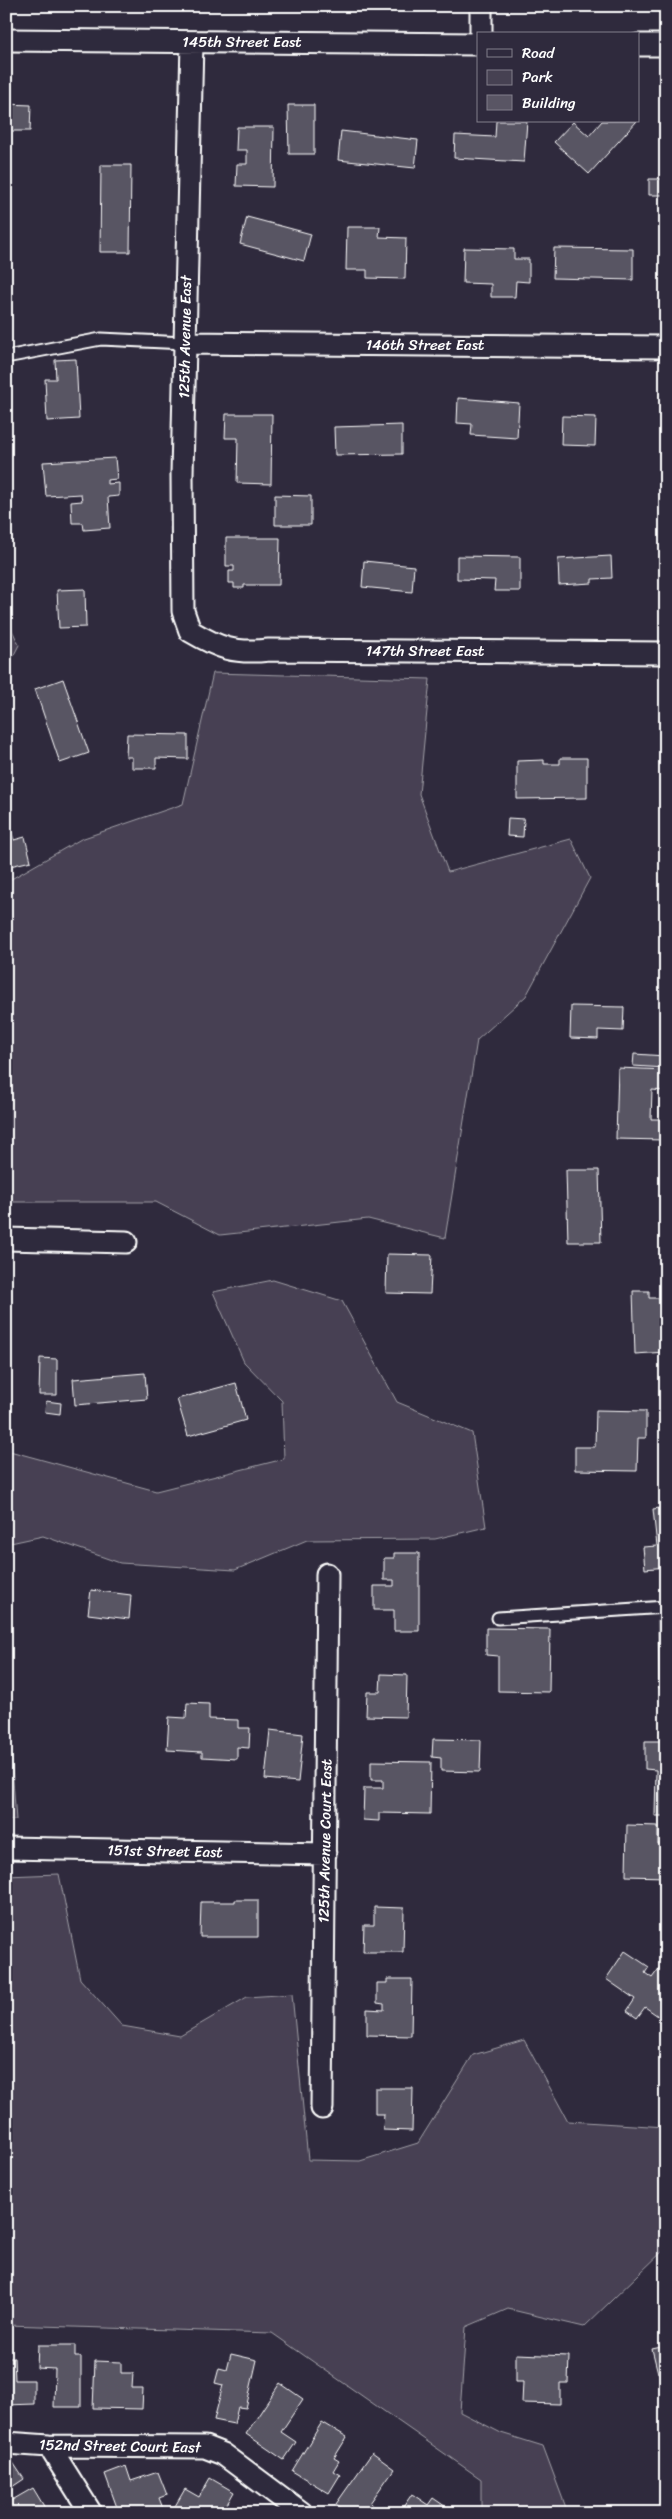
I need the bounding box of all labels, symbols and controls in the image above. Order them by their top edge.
street label: 145th Street East [182,29,302,55]
legend [477,32,640,122]
text: Road [522,40,555,66]
text: Park [522,64,553,90]
text: Building [522,90,576,116]
street label: 125th Avenue East [171,274,199,399]
street label: 146th Street East [366,332,485,358]
street label: 147th Street East [366,638,485,664]
street label: 125th Avenue Court East [311,1758,339,1923]
street label: 151st Street East [107,1837,223,1865]
street label: 152nd Street Court East [39,2432,202,2460]

